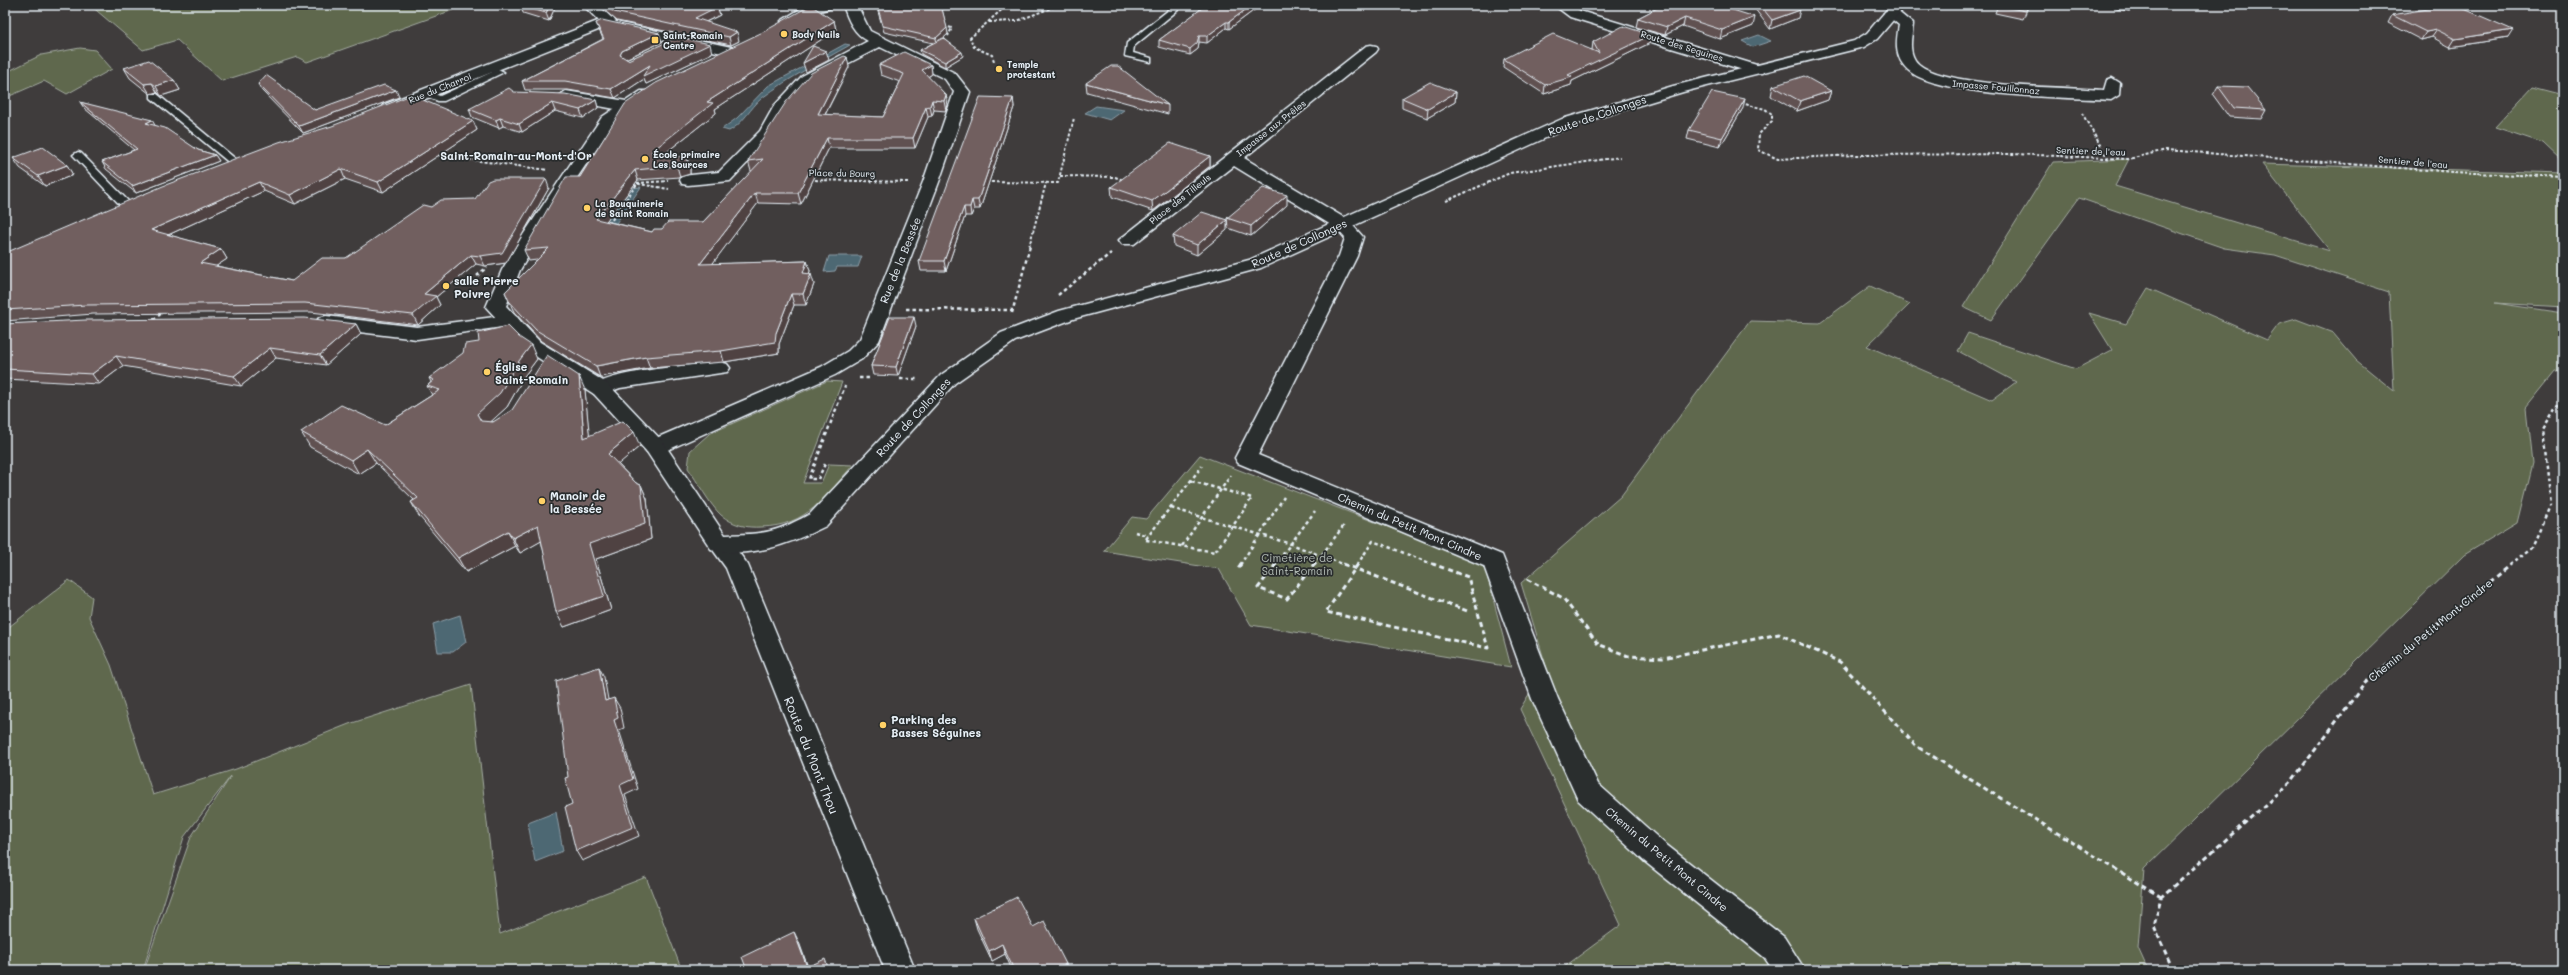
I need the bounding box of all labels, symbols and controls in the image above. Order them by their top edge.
street label: Route des Seguines [1640,28,1724,64]
marker: Body Nails [779,29,789,39]
place label: Body Nails [792,29,840,41]
place label: Saint-Romain Centre [663,30,723,51]
marker: Saint-Romain Centre [650,35,660,45]
place label: Temple protestant [1007,59,1055,80]
marker: Temple protestant [994,64,1004,74]
street label: Rue du Charroi [407,70,473,106]
street label: Impasse Fouillonnaz [1952,78,2040,96]
street label: Route de Collonges [1546,91,1648,139]
street label: Impasse aux Prêles [1234,97,1308,159]
street label: Sentier de l'eau [2056,144,2126,158]
district label: Saint-Romain-au-Mont-d'Or [440,148,592,163]
place label: École primaire Les Sources [653,149,720,170]
street label: Sentier de l'eau [2378,153,2448,171]
marker: École primaire Les Sources [640,154,650,164]
street label: Place du Bourg [809,167,875,179]
street label: Place des Tilleuls [1147,172,1213,226]
place label: La Bouquinerie de Saint Romain [595,198,668,219]
marker: La Bouquinerie de Saint Romain [582,203,592,213]
street label: Rue de la Bessée [876,214,924,305]
street label: Route de Collonges [1249,215,1349,271]
place label: salle Pierre Poivre [454,273,519,301]
marker: salle Pierre Poivre [441,281,451,291]
place label: Église Saint-Romain [495,359,568,387]
marker: Église Saint-Romain [482,367,492,377]
street label: Route de Collonges [872,374,954,460]
place label: Manoir de la Bessée [550,488,606,516]
street label: Chemin du Petit Mont Cindre [1335,489,1485,563]
marker: Manoir de la Bessée [537,496,547,506]
park label: Cimetière de Saint-Romain [1261,550,1333,578]
street label: Chemin du Petit Mont Cindre [2365,575,2495,685]
street label: Route du Mont Thou [781,694,843,816]
place label: Parking des Basses Séguines [891,712,981,740]
marker: Parking des Basses Séguines [878,720,888,730]
street label: Chemin du Petit Mont Cindre [1603,803,1732,915]

